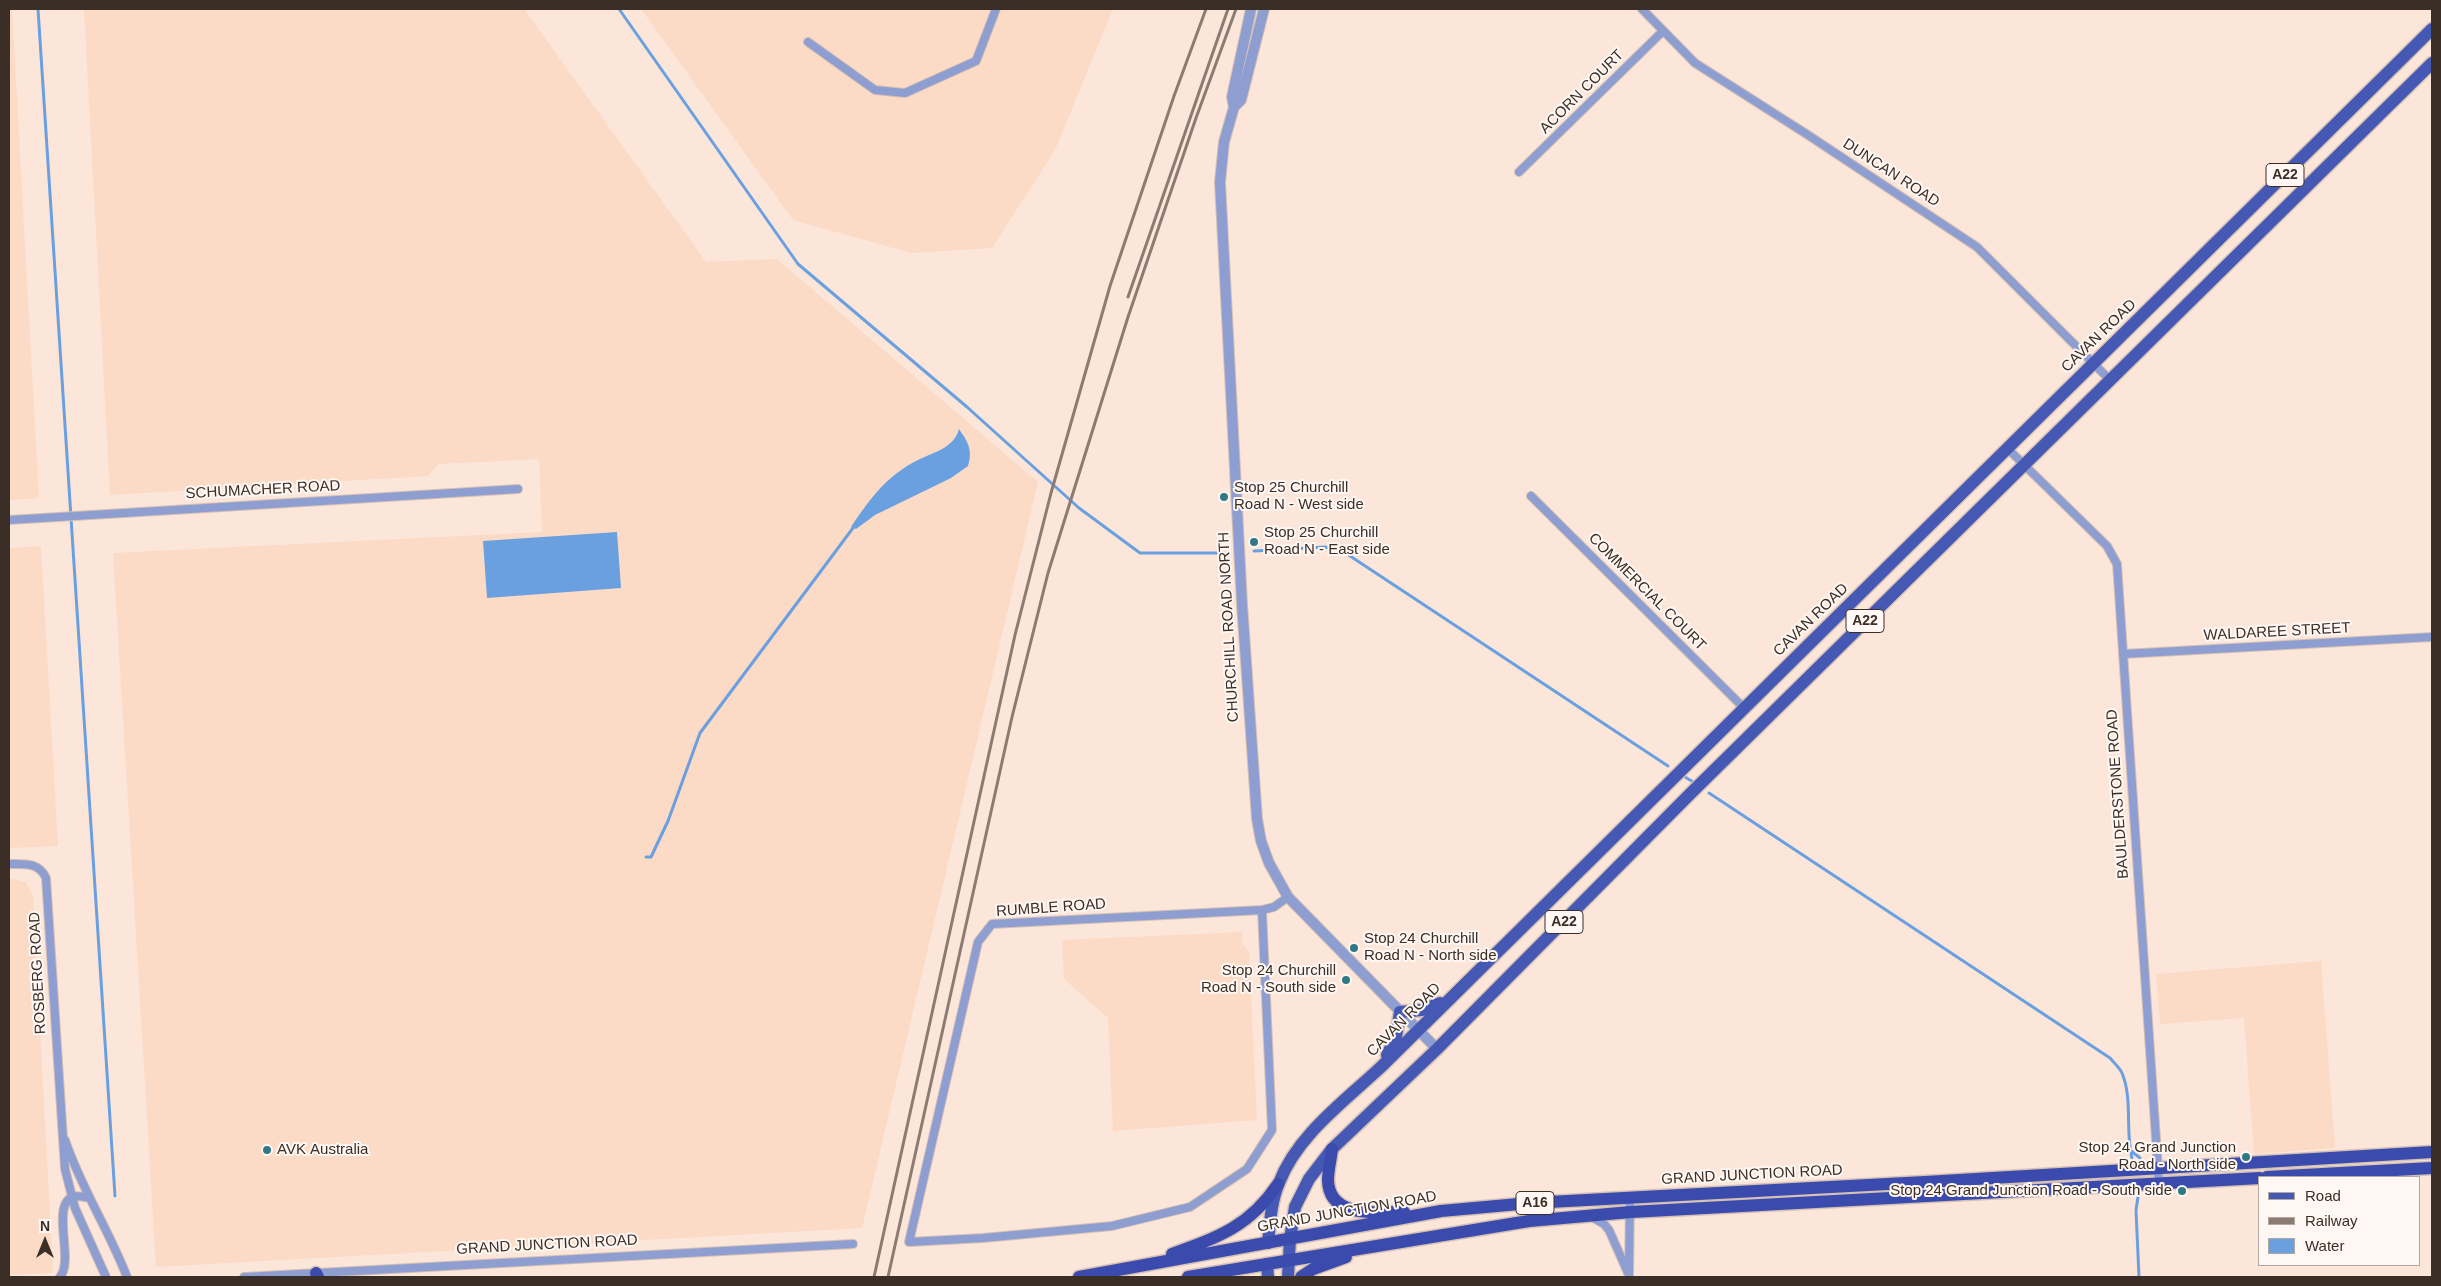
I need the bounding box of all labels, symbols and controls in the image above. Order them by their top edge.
street label: ACORN COURT [1536,46,1628,138]
street label: DUNCAN ROAD [1839,135,1943,211]
road number: A22 [2266,164,2304,186]
street label: CAVAN ROAD [2058,296,2140,376]
street label: SCHUMACHER ROAD [185,477,341,503]
place label: Stop 25 Churchill Road N - West side [1234,479,1364,514]
marker: Stop 25 Churchill Road N - West side [1218,491,1230,503]
place label: Stop 25 Churchill Road N - East side [1264,524,1390,559]
street label: COMMERCIAL COURT [1584,529,1710,655]
street label: CHURCHILL ROAD NORTH [1215,531,1243,723]
marker: Stop 25 Churchill Road N - East side [1248,536,1260,548]
street label: CAVAN ROAD [1770,580,1852,660]
road number: A22 [1846,610,1884,632]
street label: WALDAREE STREET [2203,619,2351,645]
street label: BAULDERSTONE ROAD [2103,709,2133,879]
street label: RUMBLE ROAD [995,895,1107,921]
road number: A22 [1545,910,1583,934]
street label: ROSBERG ROAD [26,911,50,1035]
place label: Stop 24 Churchill Road N - North side [1364,930,1497,965]
marker: Stop 24 Churchill Road N - North side [1348,942,1360,954]
place label: Stop 24 Churchill Road N - South side [1201,962,1336,997]
marker: Stop 24 Churchill Road N - South side [1340,974,1352,986]
street label: CAVAN ROAD [1363,979,1445,1061]
place label: Stop 24 Grand Junction Road - North side [2078,1139,2236,1174]
place label: AVK Australia [277,1141,368,1159]
marker: AVK Australia [261,1144,273,1156]
marker: Stop 24 Grand Junction Road - North side [2240,1151,2252,1163]
street label: GRAND JUNCTION ROAD [1661,1161,1843,1189]
legend [2258,1176,2421,1266]
place label: Stop 24 Grand Junction Road - South side [1890,1182,2172,1200]
marker: Stop 24 Grand Junction Road - South side [2176,1185,2188,1197]
street label: GRAND JUNCTION ROAD [1256,1187,1438,1237]
text: Road [2305,1187,2341,1204]
road number: A16 [1516,1192,1554,1214]
text: Railway [2305,1212,2358,1229]
north arrow [20,1216,70,1266]
text: N [40,1218,50,1234]
street label: GRAND JUNCTION ROAD [456,1231,638,1259]
text: Water [2305,1237,2344,1254]

